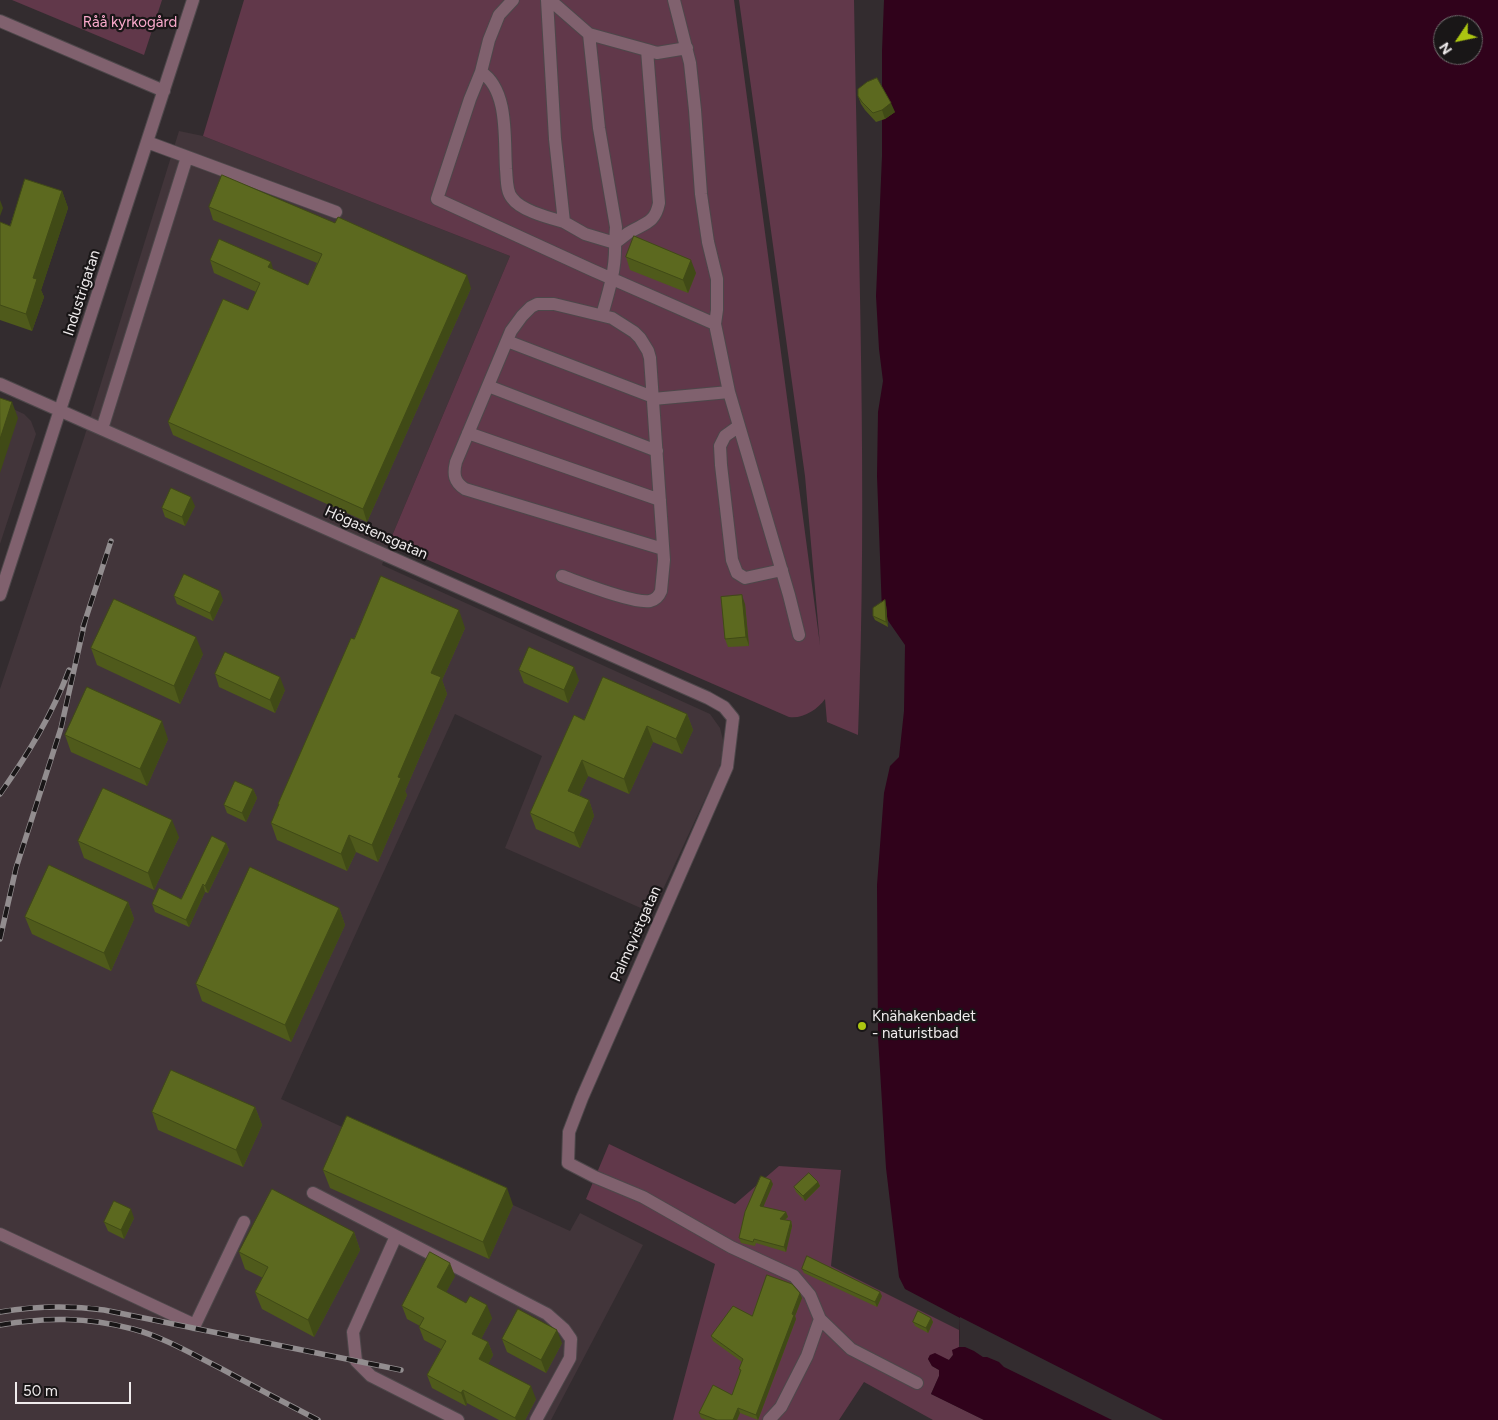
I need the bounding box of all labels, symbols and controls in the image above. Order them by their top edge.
park label: Råå kyrkogård [83,14,177,32]
north arrow [1433,15,1483,65]
text: N [1436,39,1456,57]
street label: Industrigatan [60,248,104,338]
street label: Högastensgatan [322,502,430,564]
street label: Palmqvistgatan [607,883,665,985]
place label: Knähakenbadet - naturistbad [872,1008,976,1043]
marker: Knähakenbadet - naturistbad [856,1020,868,1032]
scale bar [18,1372,134,1404]
text: 50 m [23,1382,58,1400]

